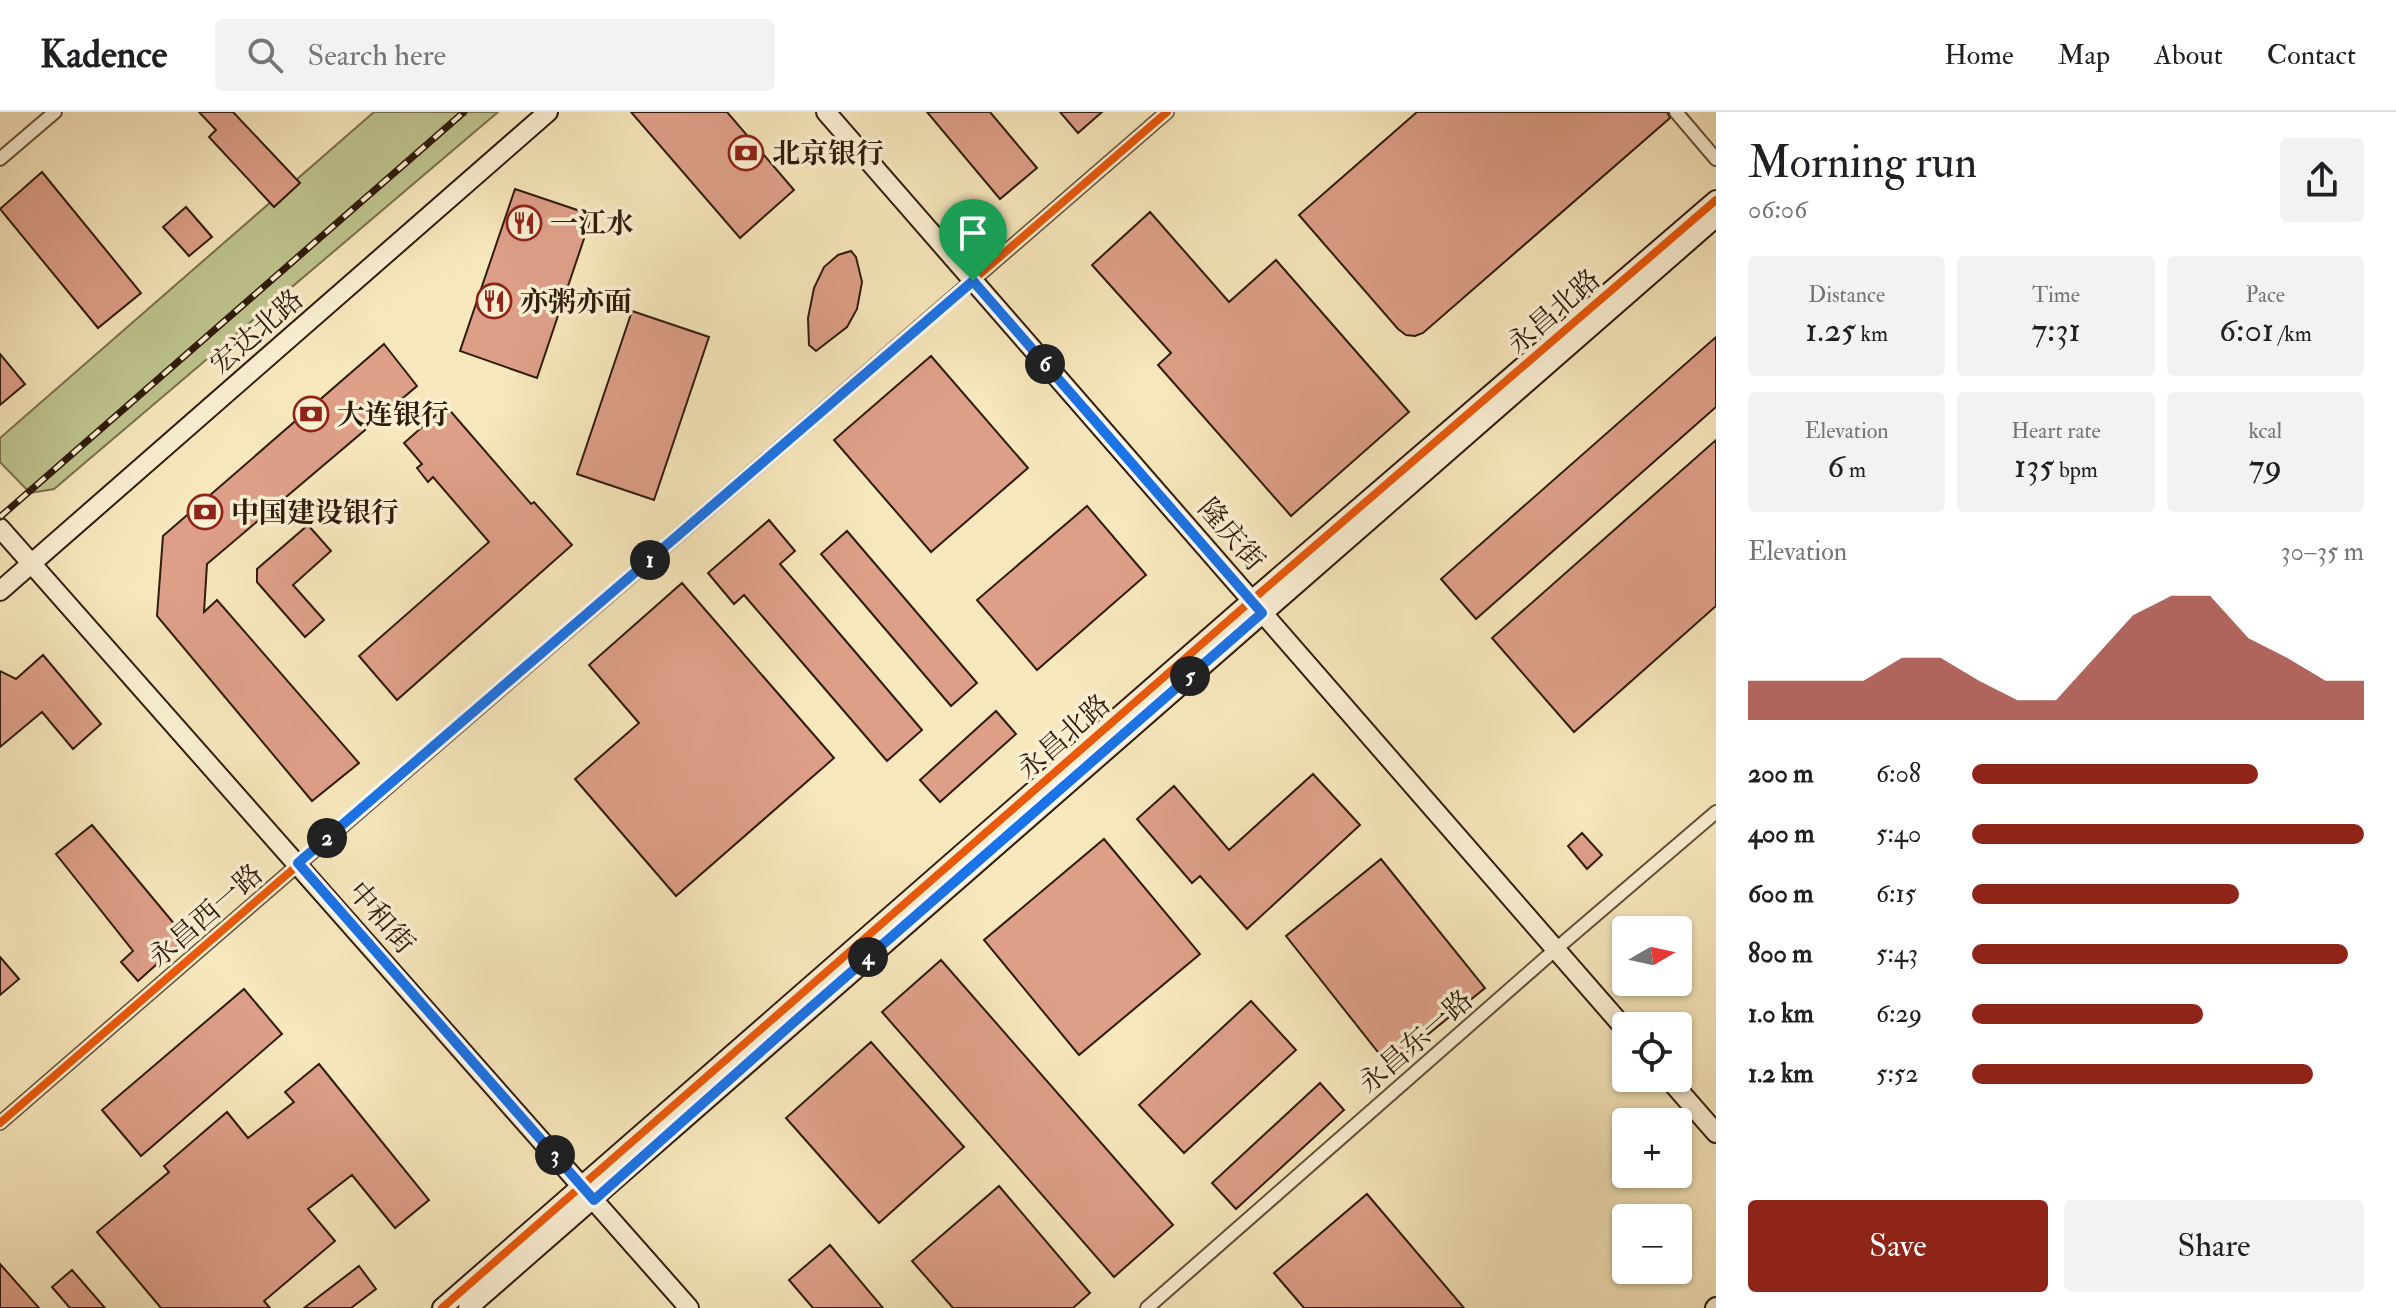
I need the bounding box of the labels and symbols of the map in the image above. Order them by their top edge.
bank icon: 北京银行 [727,134,765,172]
place label: 北京银行 [772,137,884,172]
pin [939,199,1007,281]
restaurant icon: 一江水 [505,204,543,242]
place label: 一江水 [550,207,634,242]
street label: 永昌北路 [1500,262,1608,362]
street label: 宏达北路 [203,282,311,382]
restaurant icon: 亦粥亦面 [475,282,513,320]
place label: 亦粥亦面 [520,285,632,320]
pin: 6 [1025,344,1065,384]
bank icon: 大连银行 [292,395,330,433]
place label: 大连银行 [337,398,449,433]
street label: 隆庆街 [1190,492,1272,578]
bank icon: 中国建设银行 [186,493,224,531]
place label: 中国建设银行 [231,496,399,531]
pin: 1 [630,540,670,580]
pin: 5 [1170,656,1210,696]
street label: 永昌北路 [1010,687,1118,787]
pin: 2 [307,818,347,858]
street label: 永昌西一路 [142,857,270,975]
street label: 中和街 [340,875,422,961]
north arrow [1612,916,1692,996]
pin: 4 [848,937,888,977]
street label: 永昌东一路 [1352,983,1480,1101]
pin: 3 [535,1135,575,1175]

